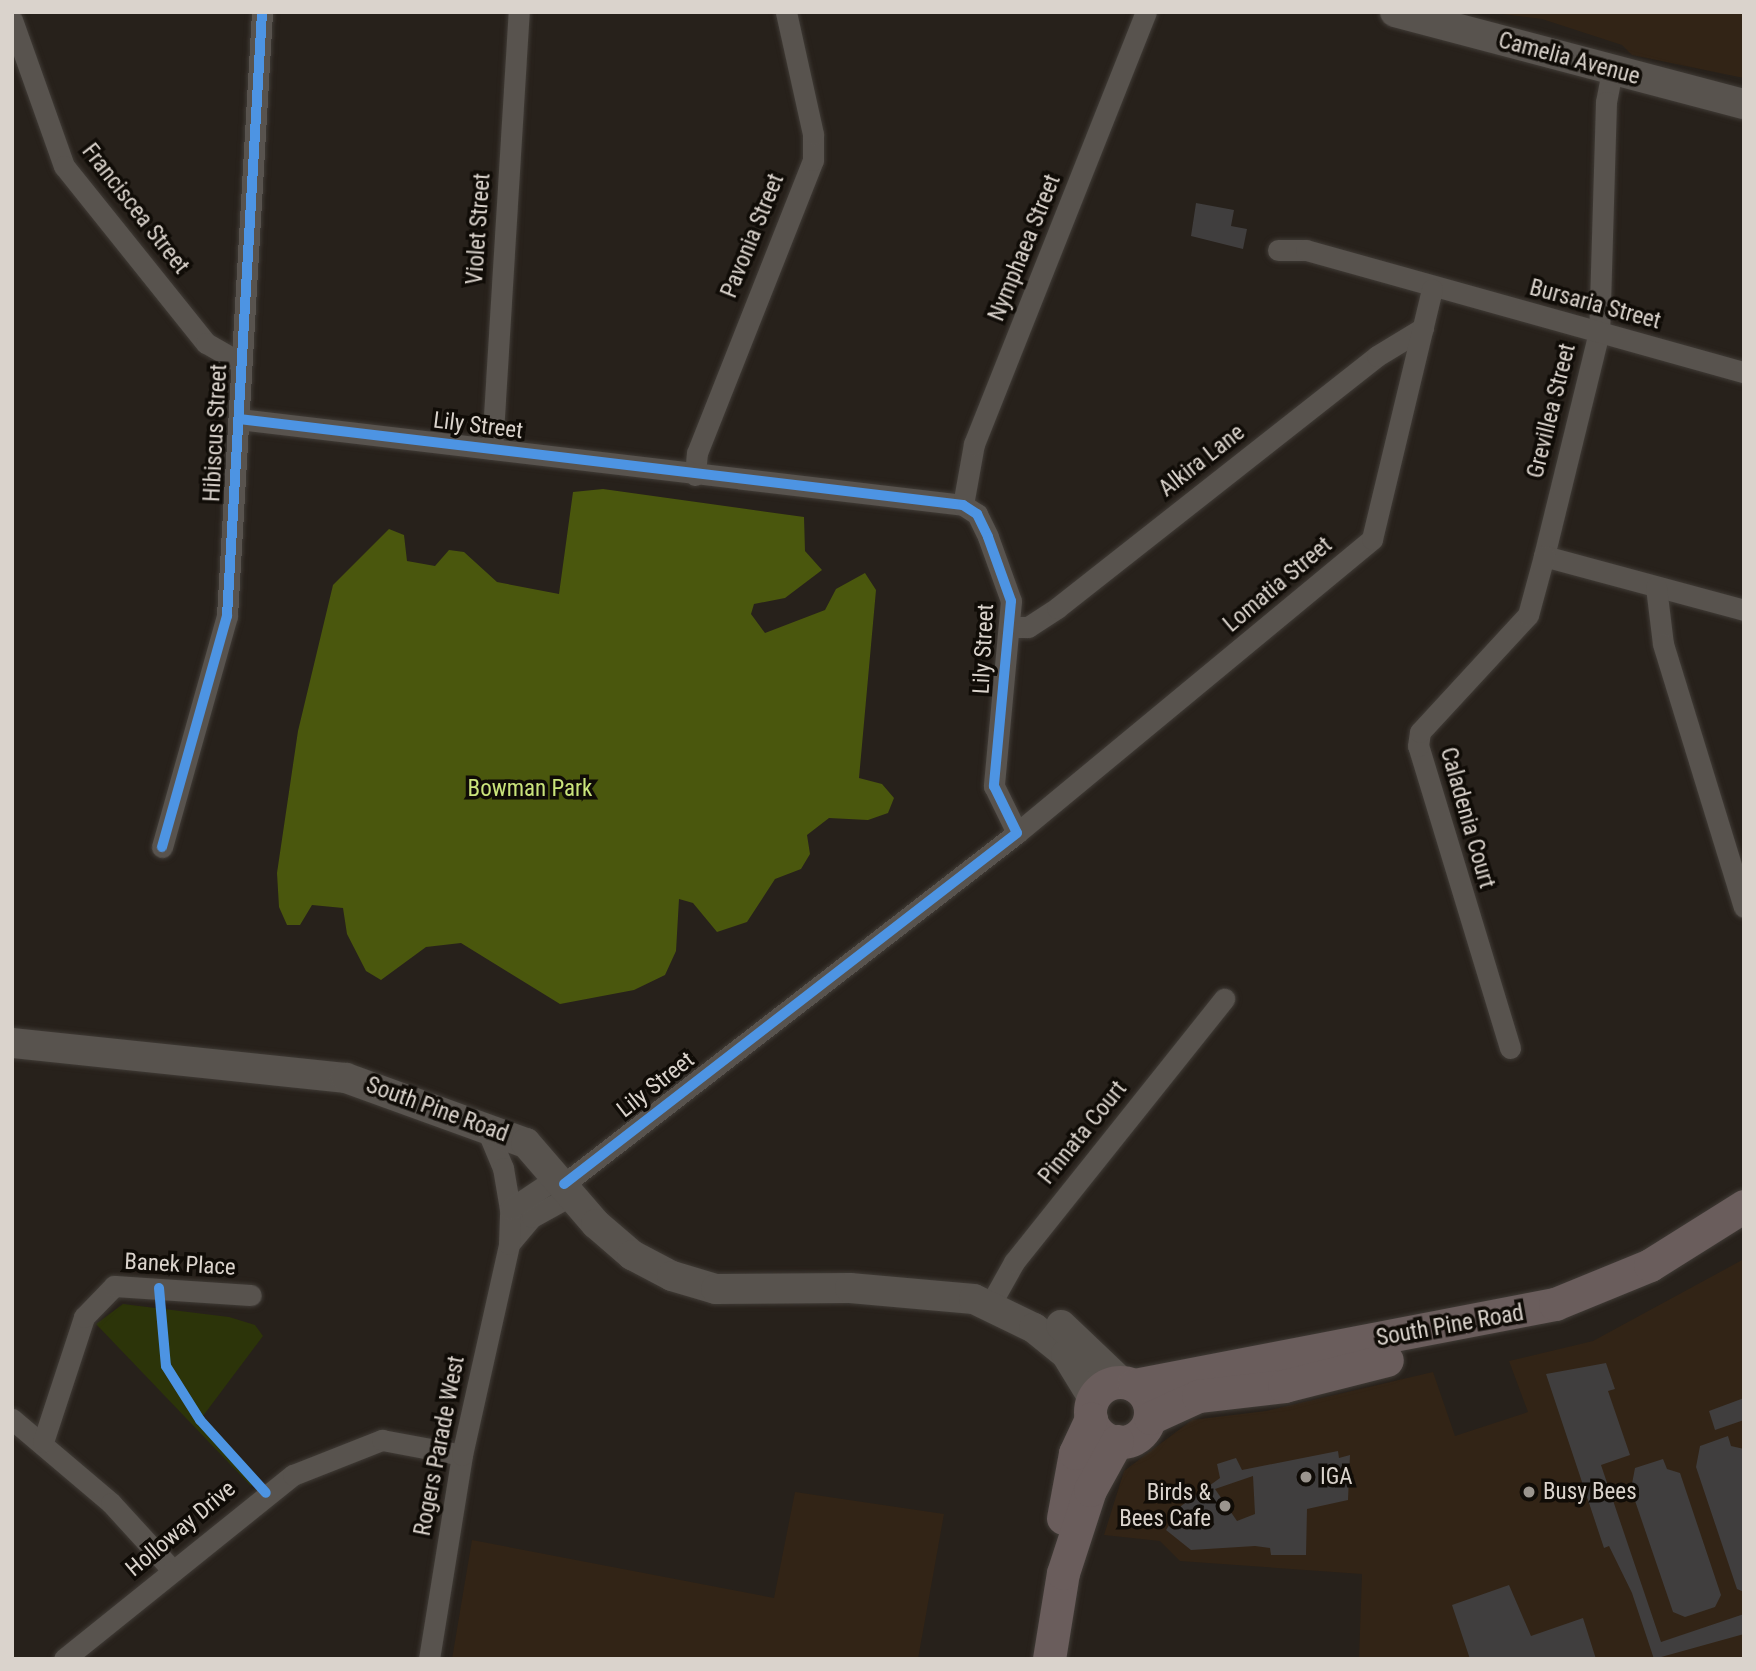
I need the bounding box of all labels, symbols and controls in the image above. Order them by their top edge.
street label: Camelia Avenue [1495,27,1643,91]
street label: Franciscea Street [76,138,194,280]
street label: Pavonia Street [716,170,790,302]
street label: Nymphaea Street [983,171,1067,325]
street label: Violet Street [461,172,497,286]
street label: Bursaria Street [1526,274,1664,336]
street label: Grevillea Street [1522,341,1582,481]
street label: Hibiscus Street [199,363,233,503]
street label: Lily Street [432,407,524,445]
street label: Alkira Lane [1154,419,1250,503]
street label: Lomatia Street [1218,532,1338,638]
street label: Lily Street [968,603,1000,695]
street label: Caladenia Court [1434,744,1500,892]
park label: Bowman Park [468,775,592,803]
street label: Lily Street [612,1046,700,1124]
street label: South Pine Road [362,1072,512,1148]
street label: Pinnata Court [1033,1076,1133,1190]
street label: Banek Place [124,1248,236,1282]
street label: South Pine Road [1374,1299,1526,1353]
street label: Rogers Parade West [409,1354,471,1538]
place label: IGA [1320,1463,1353,1491]
marker: IGA [1298,1469,1314,1485]
street label: Holloway Drive [121,1475,241,1583]
place label: Busy Bees [1543,1478,1637,1506]
place label: Birds & Bees Cafe [1119,1479,1211,1533]
marker: Busy Bees [1521,1484,1537,1500]
marker: Birds & Bees Cafe [1217,1498,1233,1514]

